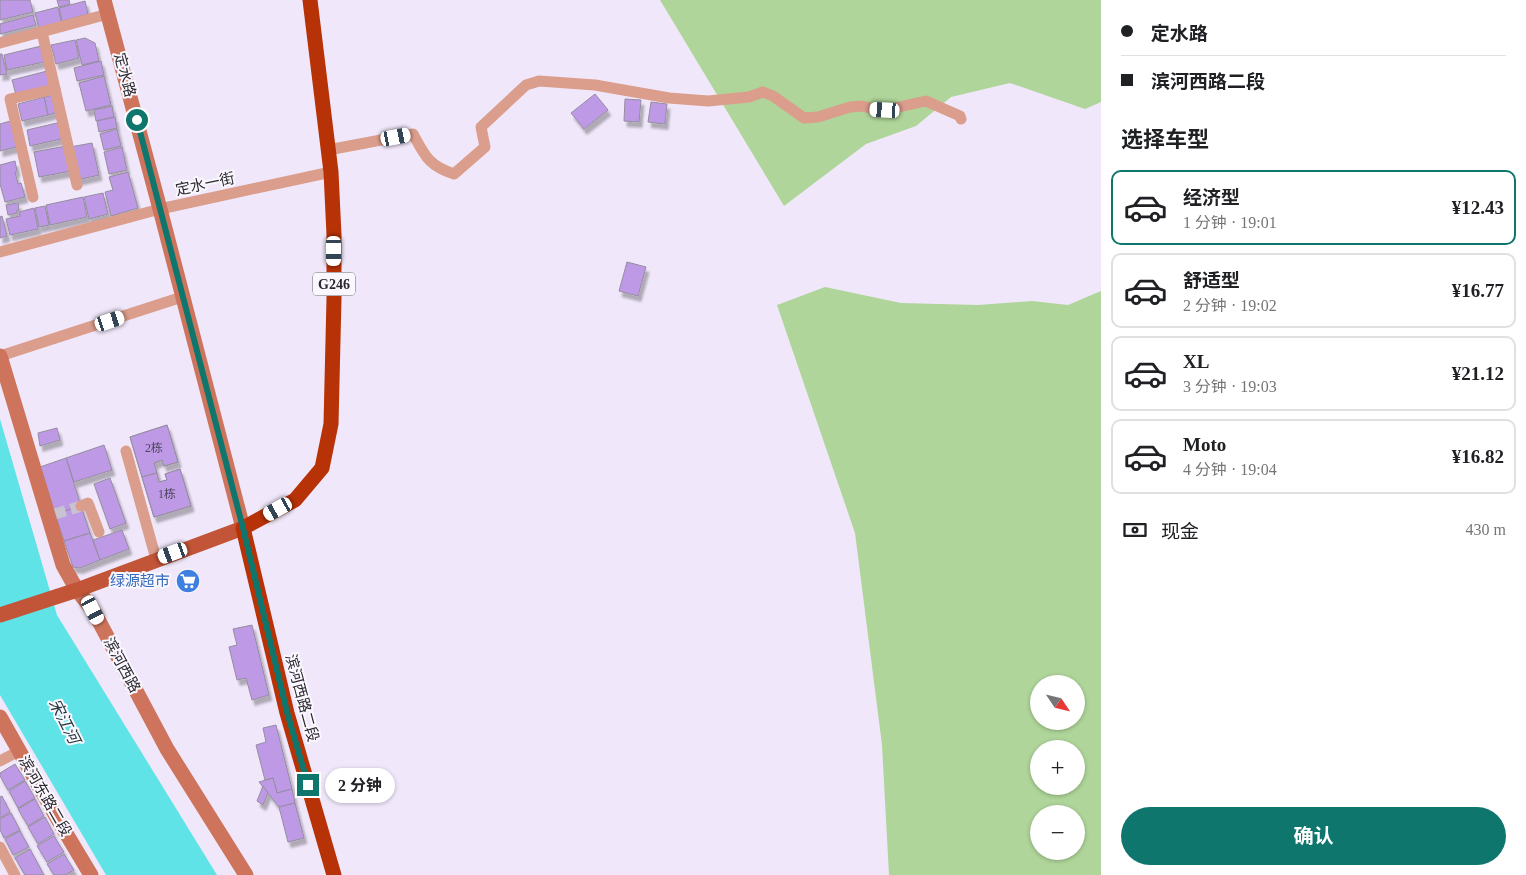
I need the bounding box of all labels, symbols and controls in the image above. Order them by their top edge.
text: 定水路 [1151,23,1208,44]
street label: 定水路 [111,51,139,99]
text: 滨河西路二段 [1151,71,1265,92]
car [869,102,900,118]
route start [126,109,148,131]
car [379,127,412,147]
text: 选择车型 [1121,127,1209,152]
street label: 定水一街 [174,170,236,198]
icon: car [1123,185,1168,230]
text: 经济型 [1183,187,1240,208]
text: ¥12.43 [1452,197,1504,218]
text: 1 分钟 · 19:01 [1183,214,1277,231]
car [326,236,341,266]
icon: car [1123,268,1168,313]
text: 舒适型 [1183,270,1240,291]
road number: G246 [313,272,355,296]
text: ¥16.77 [1452,280,1504,301]
text: 2 分钟 · 19:02 [1183,297,1277,314]
car [93,309,126,333]
icon: car [1123,351,1168,396]
text: XL [1183,351,1209,372]
text: ¥21.12 [1452,363,1504,384]
text: 3 分钟 · 19:03 [1183,378,1277,395]
icon: car [1123,434,1168,479]
text: Moto [1183,434,1226,455]
house number: 2栋 [145,441,163,455]
text: ¥16.82 [1452,446,1504,467]
text: 4 分钟 · 19:04 [1183,461,1277,478]
house number: 1栋 [158,487,176,501]
car [261,495,294,523]
icon: cash [1121,516,1149,544]
text: 现金 [1161,521,1199,542]
text: 430 m [1466,521,1506,538]
car [156,541,189,565]
supermarket icon: 绿源超市 [175,568,201,594]
place label: 绿源超市 [110,573,170,589]
car [79,593,106,627]
street label: 滨河西路 [101,635,143,695]
street label: 滨河西路二段 [283,652,321,744]
north arrow [1030,675,1085,730]
map controls [1030,675,1085,860]
water label: 宋江河 [46,696,84,749]
button: + [1030,740,1085,795]
street label: 滨河东路二段 [16,753,74,839]
callout: 2 分钟 [326,768,396,802]
route end [297,774,319,796]
text: 2 分钟 [338,777,382,794]
button: − [1030,805,1085,860]
button: 确认 [1121,807,1506,865]

